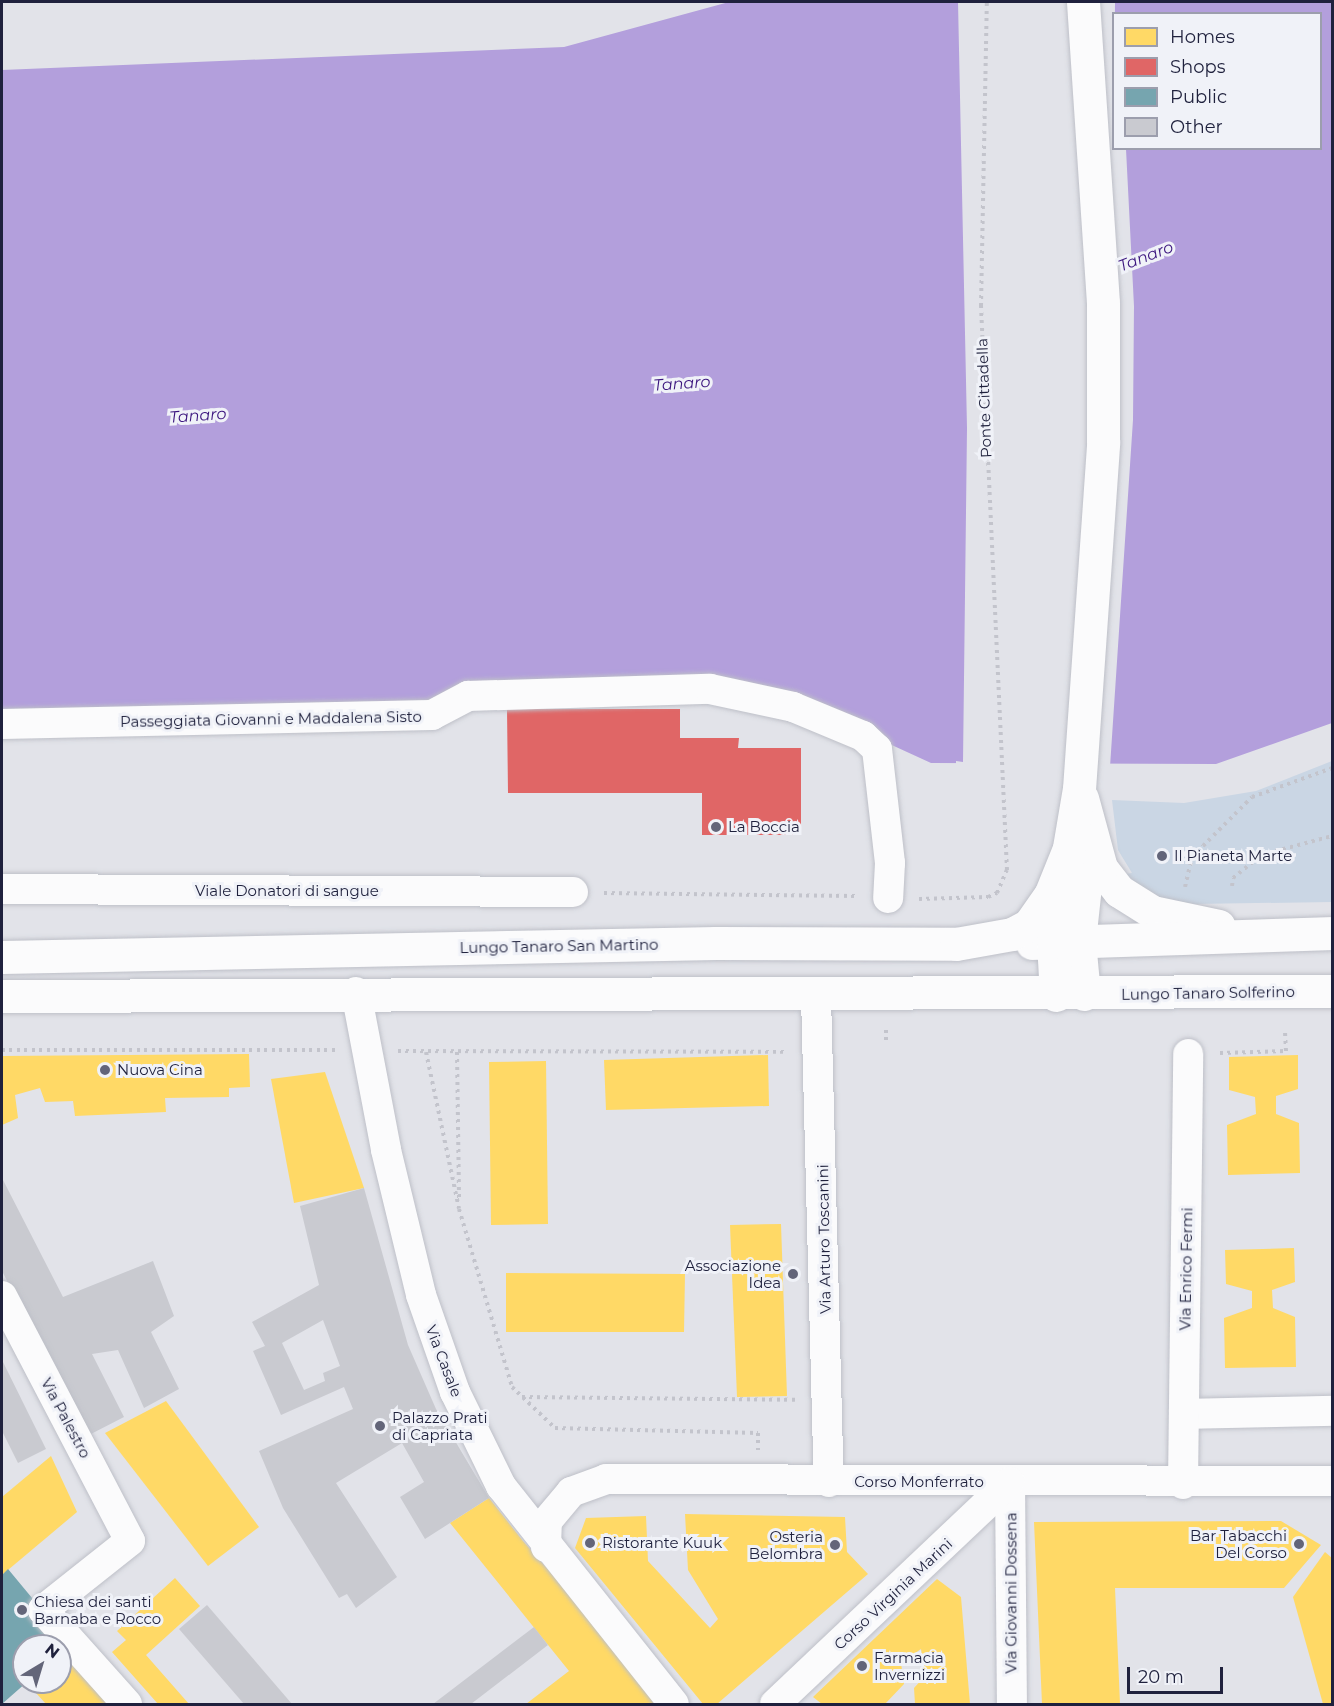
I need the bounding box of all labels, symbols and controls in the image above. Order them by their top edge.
legend [1112,12,1322,150]
text: Homes [1170,26,1235,48]
text: Shops [1170,56,1226,78]
text: Public [1170,86,1227,108]
text: Other [1170,116,1223,138]
water label: Tanaro [1116,238,1176,276]
street label: Ponte Cittadella [973,338,995,458]
water label: Tanaro [653,372,711,396]
water label: Tanaro [169,404,227,428]
street label: Passeggiata Giovanni e Maddalena Sisto [120,707,422,731]
place label: La Boccia [728,818,800,836]
marker: La Boccia [709,820,723,834]
place label: Il Pianeta Marte [1174,847,1292,865]
marker: Il Pianeta Marte [1155,849,1169,863]
street label: Viale Donatori di sangue [195,882,379,900]
street label: Lungo Tanaro San Martino [459,935,659,957]
street label: Lungo Tanaro Solferino [1121,982,1295,1004]
place label: Nuova Cina [117,1061,203,1079]
marker: Nuova Cina [98,1063,112,1077]
street label: Via Arturo Toscanini [814,1164,834,1314]
street label: Via Enrico Fermi [1176,1207,1196,1331]
place label: Associazione Idea [685,1256,781,1291]
marker: Associazione Idea [786,1267,800,1281]
street label: Via Casale [422,1322,466,1400]
street label: Via Palestro [37,1375,95,1461]
place label: Palazzo Prati di Capriata [392,1408,488,1443]
marker: Palazzo Prati di Capriata [373,1419,387,1433]
street label: Corso Monferrato [854,1473,984,1491]
street label: Via Giovanni Dossena [1002,1512,1020,1674]
place label: Bar Tabacchi Del Corso [1190,1526,1287,1561]
place label: Osteria Belombra [749,1527,823,1562]
place label: Ristorante Kuuk [602,1534,722,1552]
street label: Corso Virginia Marini [830,1535,956,1653]
marker: Ristorante Kuuk [583,1536,597,1550]
marker: Bar Tabacchi Del Corso [1292,1537,1306,1551]
marker: Osteria Belombra [828,1538,842,1552]
place label: Chiesa dei santi Barnaba e Rocco [34,1592,161,1627]
marker: Chiesa dei santi Barnaba e Rocco [15,1603,29,1617]
north arrow [12,1634,72,1694]
text: N [41,1640,63,1662]
place label: Farmacia Invernizzi [874,1648,945,1683]
scale bar [1130,1655,1226,1693]
marker: Farmacia Invernizzi [855,1659,869,1673]
text: 20 m [1138,1666,1184,1688]

